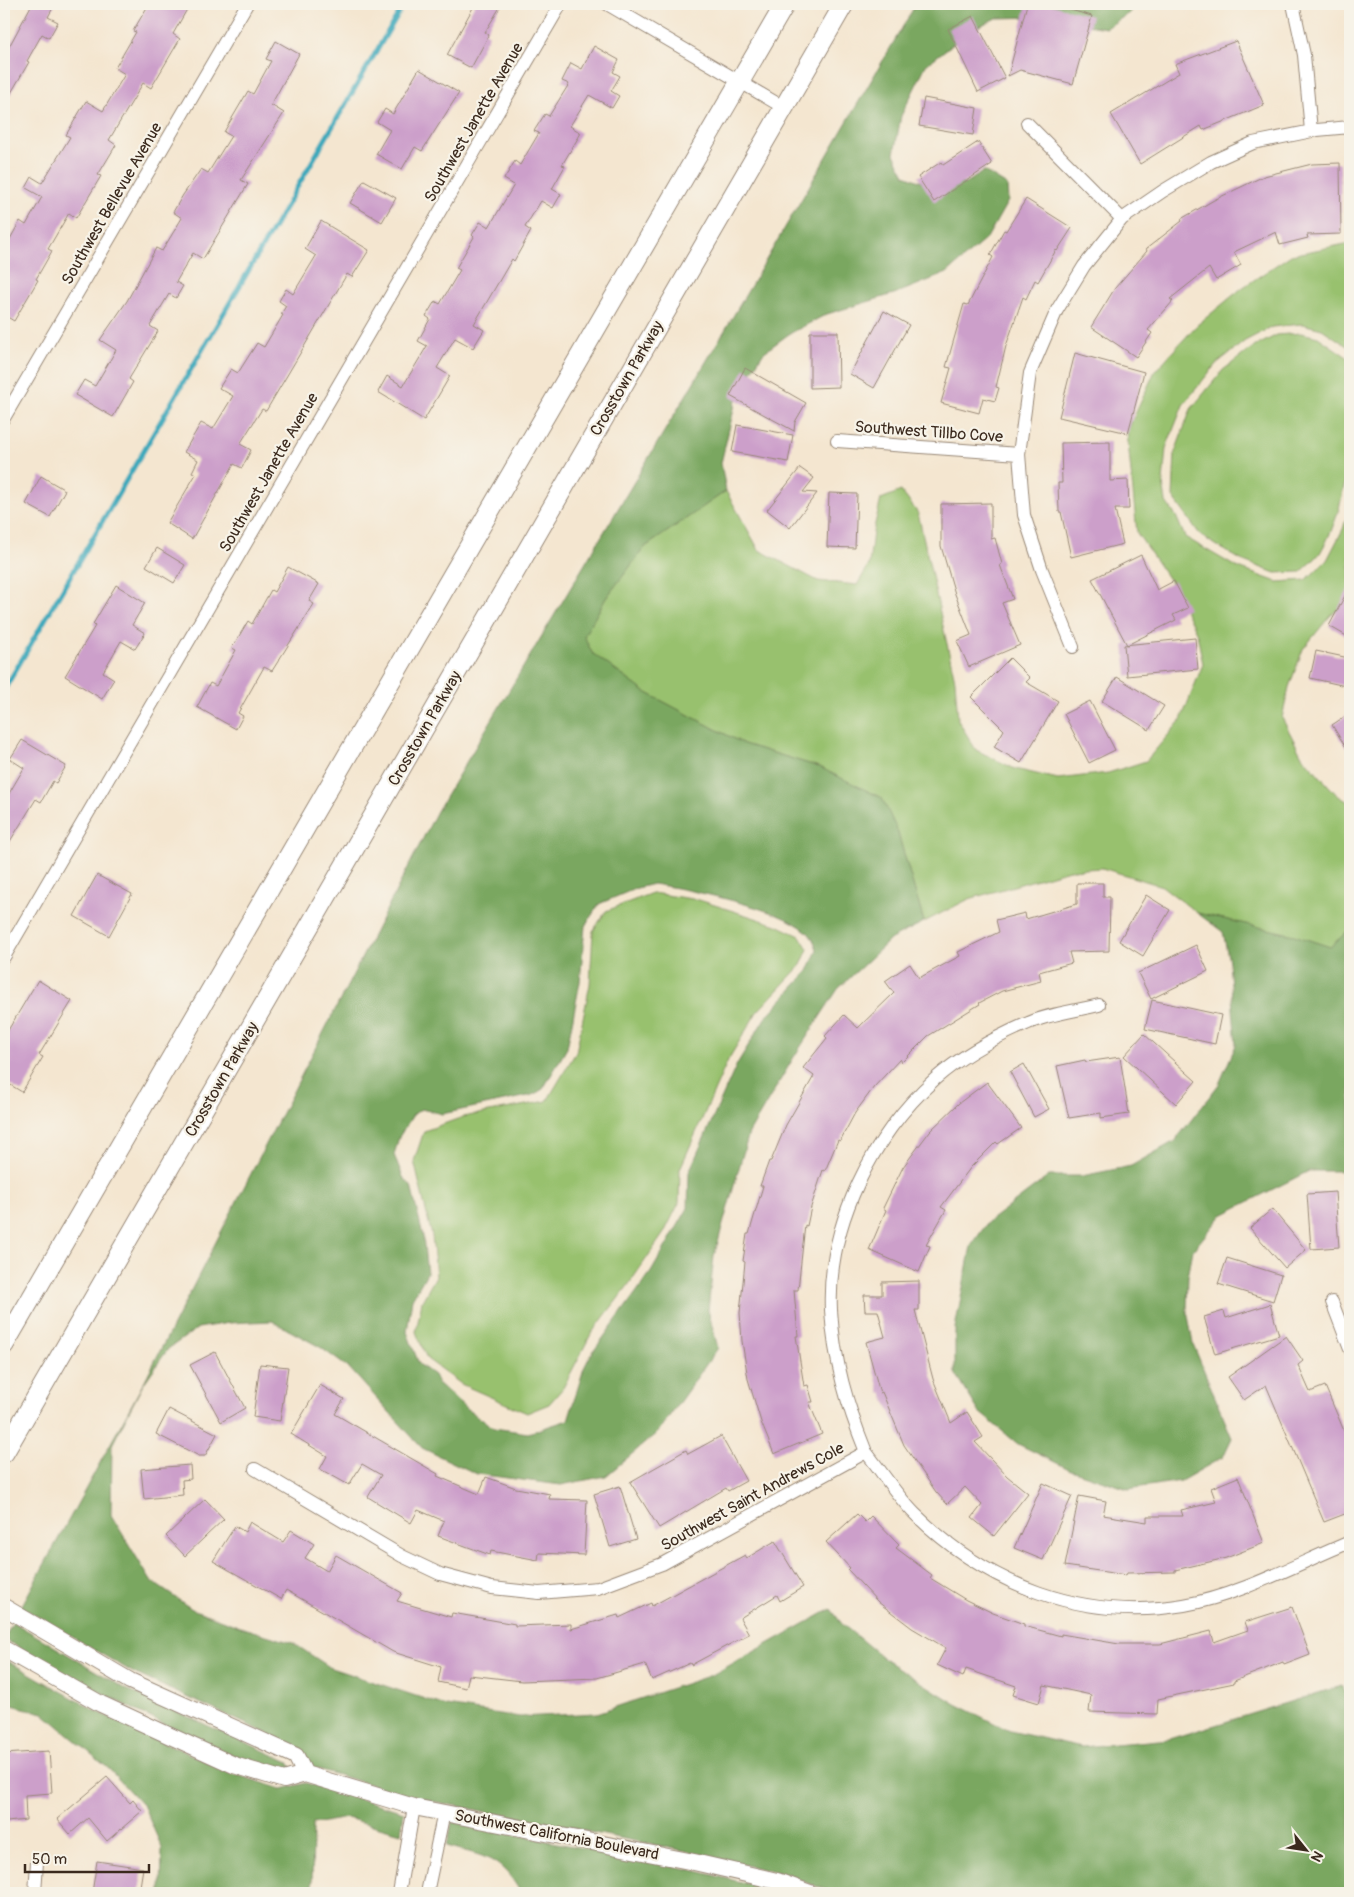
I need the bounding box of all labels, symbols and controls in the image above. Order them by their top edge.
street label: Southwest Janette Avenue [420,39,528,206]
street label: Southwest Bellevue Avenue [57,119,167,288]
street label: Crosstown Parkway [586,317,668,440]
street label: Southwest Janette Avenue [215,389,323,556]
street label: Southwest Tillbo Cove [854,417,1004,447]
street label: Crosstown Parkway [384,667,466,790]
street label: Crosstown Parkway [181,1018,263,1141]
street label: Southwest Saint Andrews Cole [658,1438,848,1556]
street label: Southwest California Boulevard [453,1805,661,1865]
north arrow [1282,1824,1332,1874]
scale bar [25,1842,149,1874]
text: N [1307,1848,1327,1865]
text: 50 m [32,1850,67,1869]

